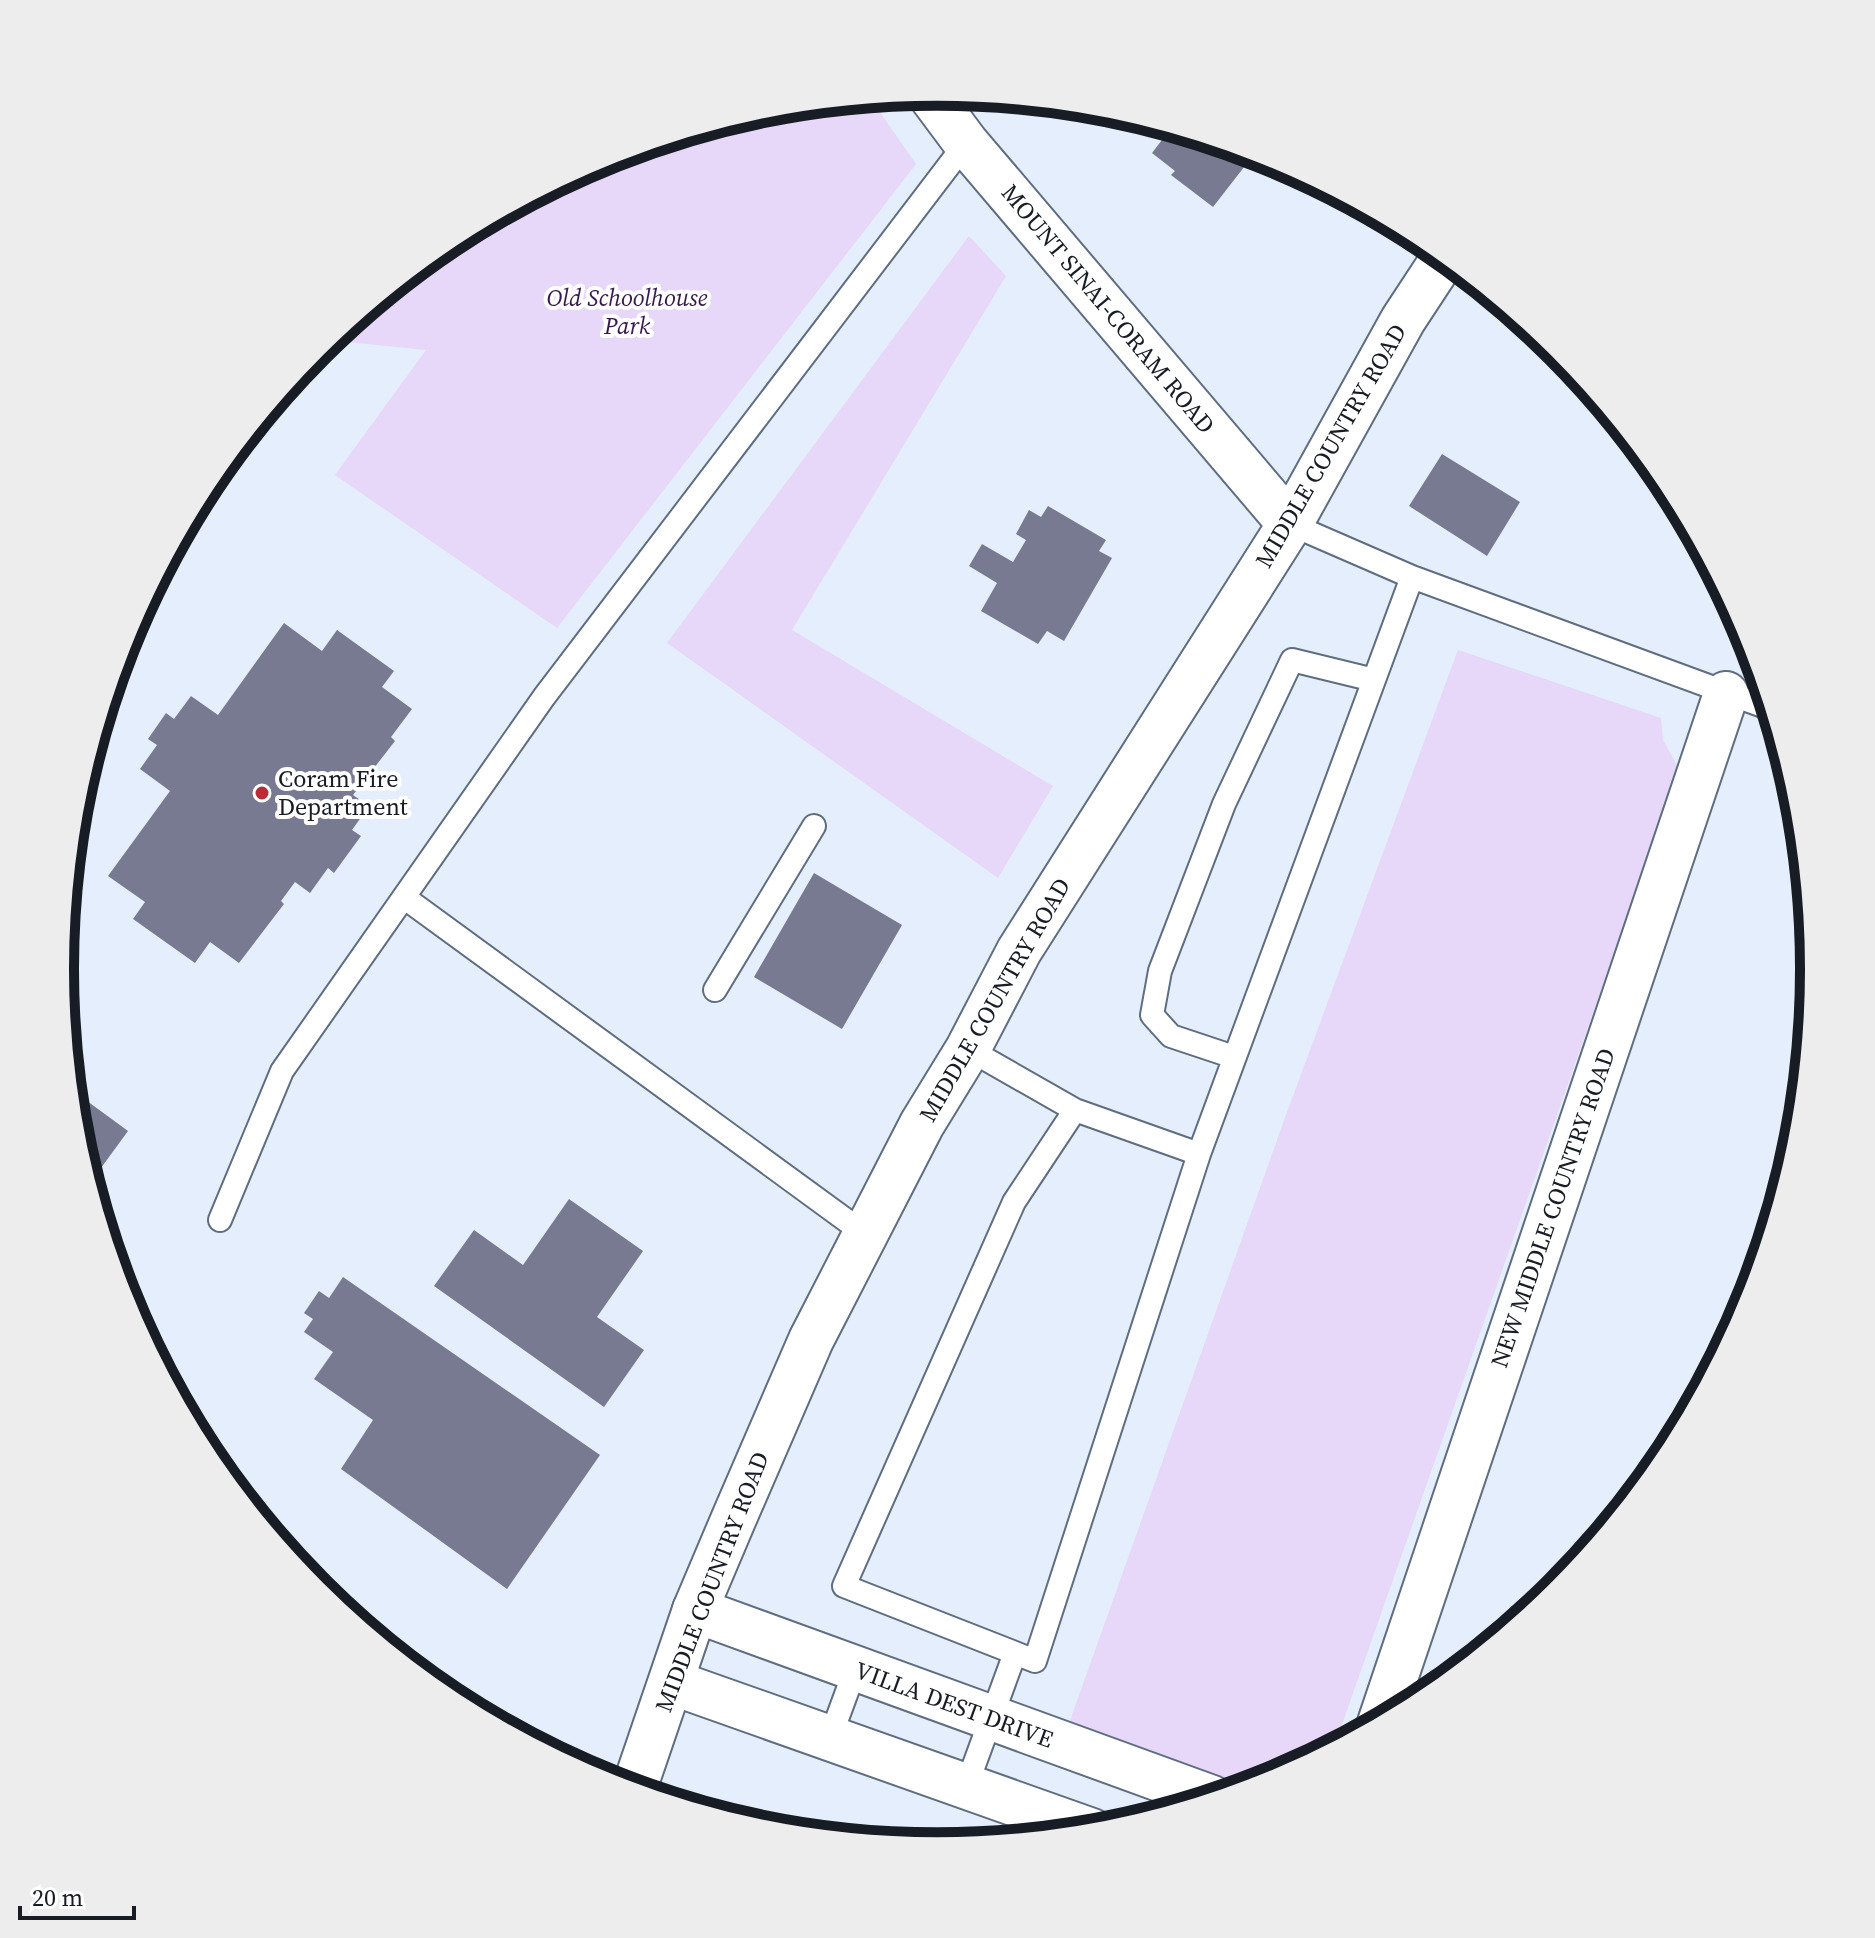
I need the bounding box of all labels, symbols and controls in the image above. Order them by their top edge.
street label: MOUNT SINAI-CORAM ROAD [994,177,1223,440]
park label: Old Schoolhouse Park [547,281,708,342]
street label: MIDDLE COUNTRY ROAD [1247,318,1414,574]
place label: Coram Fire Department [278,762,408,823]
marker: Coram Fire Department [253,784,271,802]
street label: MIDDLE COUNTRY ROAD [911,872,1078,1128]
street label: NEW MIDDLE COUNTRY ROAD [1482,1044,1623,1372]
street label: MIDDLE COUNTRY ROAD [647,1447,776,1717]
street label: VILLA DEST DRIVE [850,1653,1058,1756]
scale bar [20,1870,134,1920]
text: 20 m [32,1881,83,1914]

